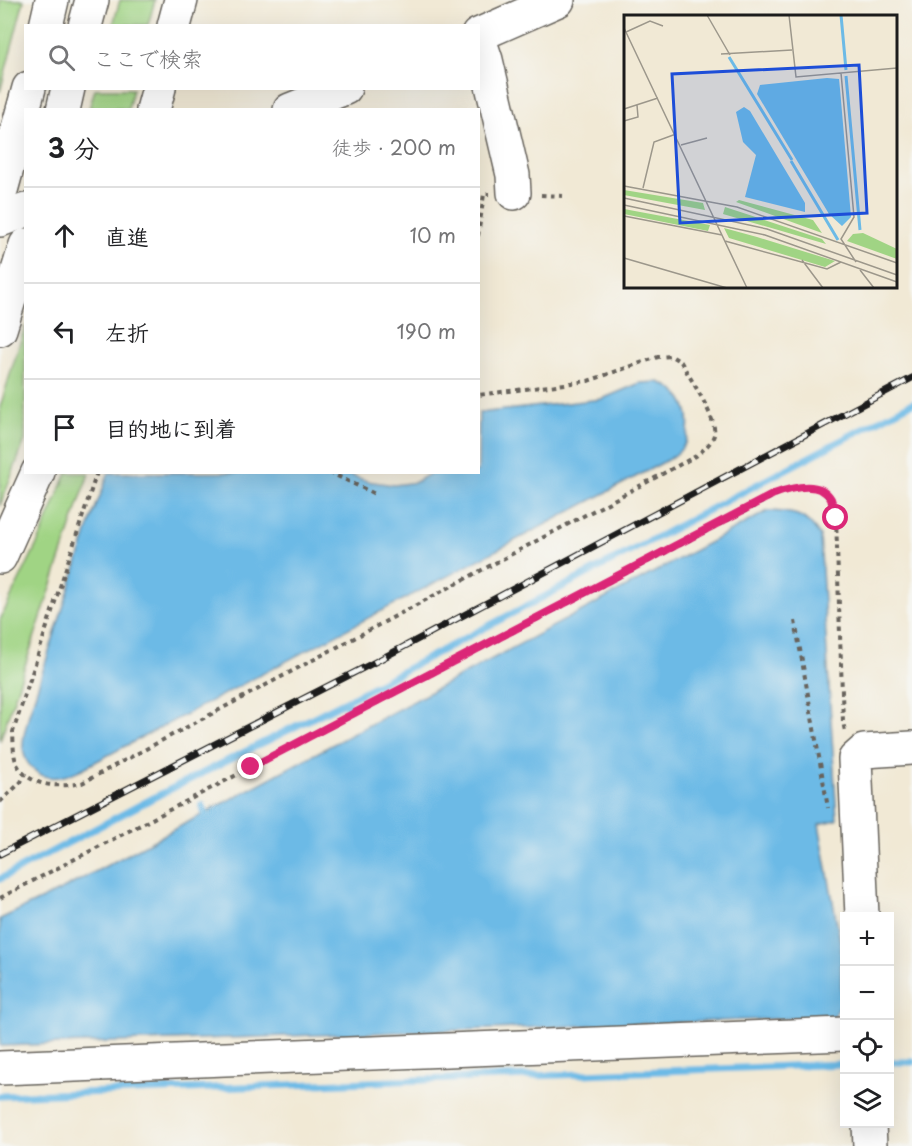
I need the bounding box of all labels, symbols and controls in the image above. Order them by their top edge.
inset map [624,15,897,288]
search box [24,24,480,90]
icon: search [45,41,78,74]
text: ここで検索 [93,41,203,74]
text: 3 分 [48,128,99,167]
text: 徒歩 · 200 m [332,132,456,162]
icon: ahead [48,219,81,252]
text: 直進 [105,219,149,252]
text: 10 m [409,220,456,250]
icon: left [48,315,81,348]
text: 左折 [105,315,149,348]
text: 190 m [397,316,456,346]
icon: arrive [48,411,81,444]
text: 目的地に到着 [105,411,237,444]
route start [822,504,848,530]
route end [237,753,263,779]
map controls [840,912,894,1128]
button: + [840,912,894,966]
button: − [840,966,894,1020]
button: locate [840,1020,894,1074]
button: layers [840,1074,894,1128]

